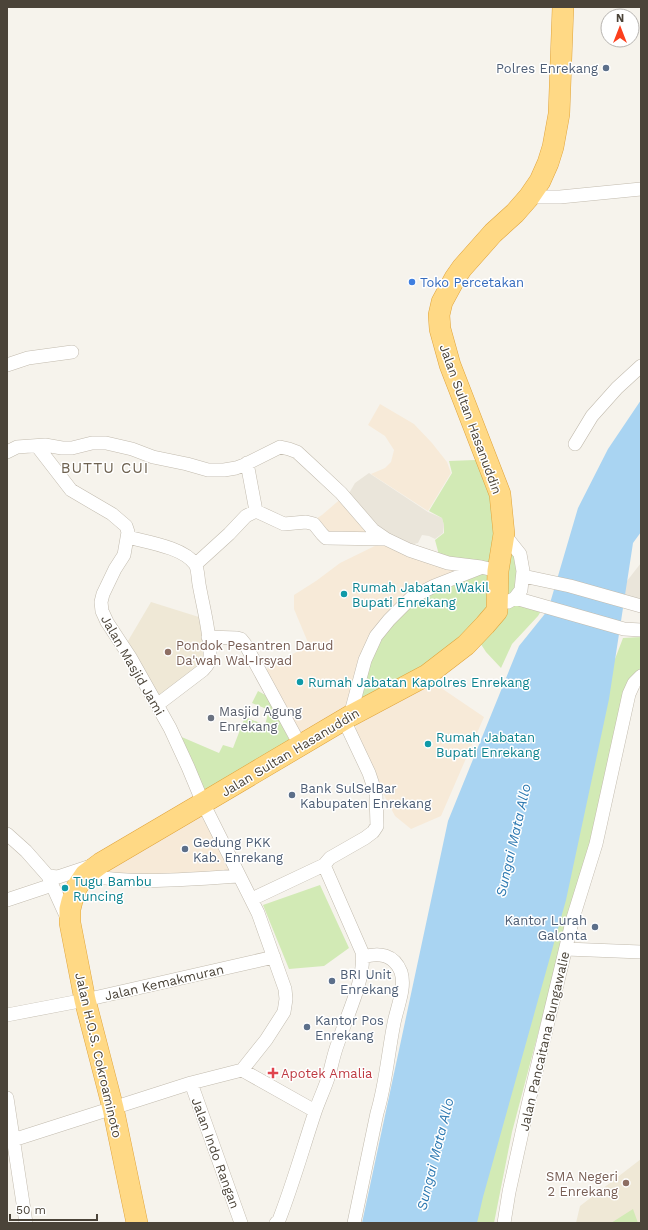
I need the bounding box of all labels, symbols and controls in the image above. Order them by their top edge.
north arrow [600,8,640,48]
text: N [616,12,624,25]
place label: Polres Enrekang [496,61,598,76]
marker: Polres Enrekang [601,63,611,73]
place label: Toko Percetakan [420,275,524,290]
marker: Toko Percetakan [407,277,417,287]
street label: Jalan Sultan Hasanuddin [436,342,505,496]
district label: BUTTU CUI [61,459,149,477]
place label: Rumah Jabatan Wakil Bupati Enrekang [352,580,489,610]
marker: Rumah Jabatan Wakil Bupati Enrekang [339,589,349,599]
street label: Jalan Masjid Jami [98,613,167,718]
place label: Pondok Pesantren Darud Da'wah Wal-Irsyad [176,638,333,668]
marker: Pondok Pesantren Darud Da'wah Wal-Irsyad [163,647,173,657]
place label: Rumah Jabatan Kapolres Enrekang [308,675,530,690]
marker: Rumah Jabatan Kapolres Enrekang [295,677,305,687]
place label: Masjid Agung Enrekang [219,704,302,734]
street label: Jalan Sultan Hasanuddin [218,705,362,800]
marker: Masjid Agung Enrekang [206,713,216,723]
place label: Rumah Jabatan Bupati Enrekang [436,730,540,760]
marker: Rumah Jabatan Bupati Enrekang [423,739,433,749]
place label: Bank SulSelBar Kabupaten Enrekang [300,781,431,811]
water label: Sungai Mata Allo [492,782,534,898]
marker: Bank SulSelBar Kabupaten Enrekang [287,790,297,800]
place label: Gedung PKK Kab. Enrekang [193,835,283,865]
marker: Gedung PKK Kab. Enrekang [180,844,190,854]
place label: Tugu Bambu Runcing [73,874,152,904]
marker: Tugu Bambu Runcing [60,883,70,893]
place label: Kantor Lurah Galonta [504,913,588,943]
marker: Kantor Lurah Galonta [590,922,600,932]
street label: Jalan Pancaitana Bungawalie [517,950,572,1132]
street label: Jalan Kemakmuran [103,961,225,1003]
place label: BRI Unit Enrekang [340,967,399,997]
street label: Jalan H.O.S. Cokroaminoto [72,971,125,1139]
marker: BRI Unit Enrekang [327,976,337,986]
place label: Kantor Pos Enrekang [315,1013,384,1043]
marker: Kantor Pos Enrekang [302,1022,312,1032]
place label: Apotek Amalia [281,1066,373,1081]
marker: Apotek Amalia [268,1068,278,1078]
street label: Jalan Indo Rangan [188,1096,243,1211]
water label: Sungai Mata Allo [413,1096,457,1212]
place label: SMA Negeri 2 Enrekang [546,1169,618,1199]
marker: SMA Negeri 2 Enrekang [621,1178,631,1188]
scale bar [10,1196,97,1222]
text: 50 m [16,1203,46,1217]

